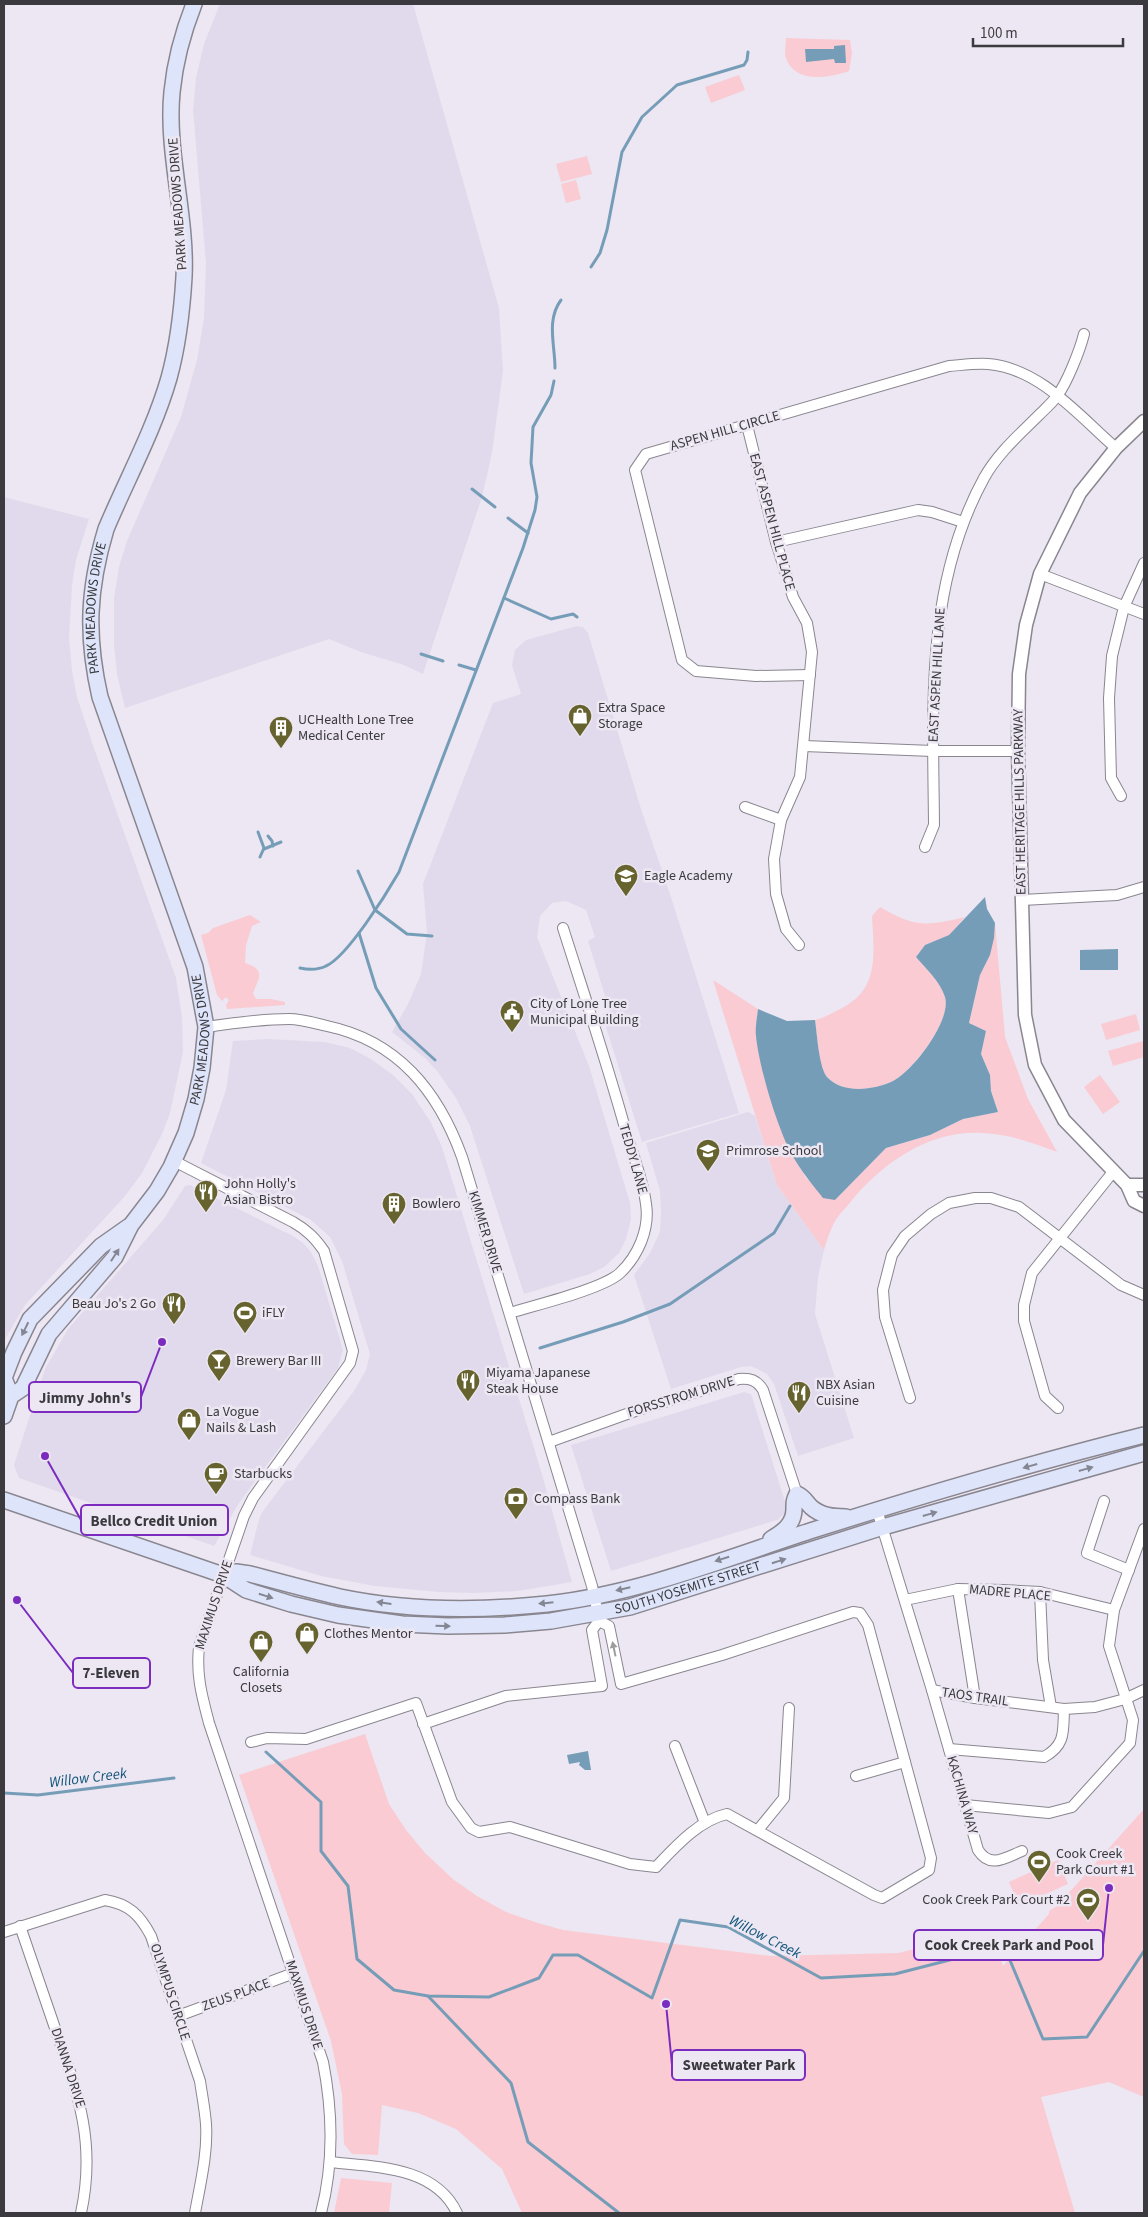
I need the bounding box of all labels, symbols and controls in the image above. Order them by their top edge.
scale bar [973,15,1123,47]
text: 100 m [980,23,1018,44]
street label: PARK MEADOWS DRIVE [163,137,193,271]
street label: ASPEN HILL CIRCLE [668,406,782,456]
street label: EAST ASPEN HILL PLACE [744,451,800,593]
street label: PARK MEADOWS DRIVE [81,540,112,675]
street label: EAST ASPEN HILL LANE [923,607,951,743]
place label: Extra Space Storage [598,698,665,734]
shop icon: Extra Space Storage [567,703,593,737]
street label: EAST HERITAGE HILLS PARKWAY [1008,708,1032,895]
place label: UCHealth Lone Tree Medical Center [298,710,414,746]
building icon: UCHealth Lone Tree Medical Center [268,715,294,749]
school or university icon: Eagle Academy [613,863,639,897]
place label: Eagle Academy [644,866,733,886]
street label: PARK MEADOWS DRIVE [185,972,216,1108]
place label: City of Lone Tree Municipal Building [530,994,639,1030]
public building icon: City of Lone Tree Municipal Building [499,999,525,1033]
street label: TEDDY LANE [613,1122,653,1196]
school or university icon: Primrose School [695,1138,721,1172]
place label: Primrose School [726,1141,822,1161]
place label: John Holly's Asian Bistro [224,1174,296,1210]
restaurant icon: John Holly's Asian Bistro [193,1179,219,1213]
street label: KIMMER DRIVE [463,1188,507,1276]
building icon: Bowlero [381,1191,407,1225]
place label: Bowlero [412,1194,461,1214]
one-way arrow [110,1248,119,1262]
restaurant icon: Beau Jo's 2 Go [161,1291,187,1325]
place label: Beau Jo's 2 Go [72,1294,156,1314]
sports icon: iFLY [232,1300,258,1334]
place label: iFLY [262,1303,285,1323]
one-way arrow [21,1322,29,1336]
bar icon: Brewery Bar III [206,1348,232,1382]
place label: Brewery Bar III [236,1351,321,1371]
place label: Miyama Japanese Steak House [486,1363,590,1399]
restaurant icon: Miyama Japanese Steak House [455,1368,481,1402]
street label: FORSSTROM DRIVE [625,1371,737,1423]
place label: NBX Asian Cuisine [816,1375,875,1411]
restaurant icon: NBX Asian Cuisine [786,1380,812,1414]
callout: Jimmy John's [29,1382,141,1412]
text: Jimmy John's [39,1388,131,1409]
place label: La Vogue Nails & Lash [206,1402,276,1438]
shop icon: La Vogue Nails & Lash [176,1407,202,1441]
cafe icon: Starbucks [203,1461,229,1495]
one-way arrow [1022,1463,1037,1471]
place label: Starbucks [234,1464,292,1484]
one-way arrow [1079,1465,1094,1473]
bank icon: Compass Bank [503,1486,529,1520]
place label: Compass Bank [534,1489,620,1509]
callout: Bellco Credit Union [81,1505,228,1535]
one-way arrow [922,1510,937,1518]
text: Bellco Credit Union [91,1511,217,1532]
street label: SOUTH YOSEMITE STREET [613,1556,764,1620]
one-way arrow [715,1556,730,1564]
one-way arrow [772,1556,787,1564]
street label: MAXIMUS DRIVE [190,1558,238,1652]
street label: MADRE PLACE [968,1579,1052,1607]
one-way arrow [616,1585,631,1593]
one-way arrow [259,1593,274,1601]
one-way arrow [376,1599,392,1607]
one-way arrow [538,1599,554,1607]
shop icon: Clothes Mentor [294,1621,320,1655]
one-way arrow [436,1622,452,1630]
place label: Clothes Mentor [324,1624,413,1644]
shop icon: California Closets [248,1629,274,1663]
one-way arrow [610,1642,618,1657]
callout: 7-Eleven [73,1658,150,1688]
place label: California Closets [233,1662,289,1698]
text: 7-Eleven [82,1663,140,1684]
street label: TAOS TRAIL [940,1682,1010,1712]
street label: KACHINA WAY [941,1753,983,1837]
water label: Willow Creek [48,1763,129,1793]
place label: Cook Creek Park Court #1 [1056,1844,1135,1880]
sports icon: Cook Creek Park Court #1 [1026,1849,1052,1883]
sports icon: Cook Creek Park Court #2 [1075,1887,1101,1921]
place label: Cook Creek Park Court #2 [922,1890,1070,1910]
water label: Willow Creek [725,1910,805,1965]
callout: Cook Creek Park and Pool [914,1930,1103,1960]
text: Cook Creek Park and Pool [924,1935,1094,1956]
street label: OLYMPUS CIRCLE [145,1941,195,2043]
street label: MAXIMUS DRIVE [280,1958,328,2052]
street label: ZEUS PLACE [199,1973,273,2017]
street label: DIANNA DRIVE [46,2025,90,2111]
callout: Sweetwater Park [672,2050,805,2080]
text: Sweetwater Park [683,2055,796,2076]

